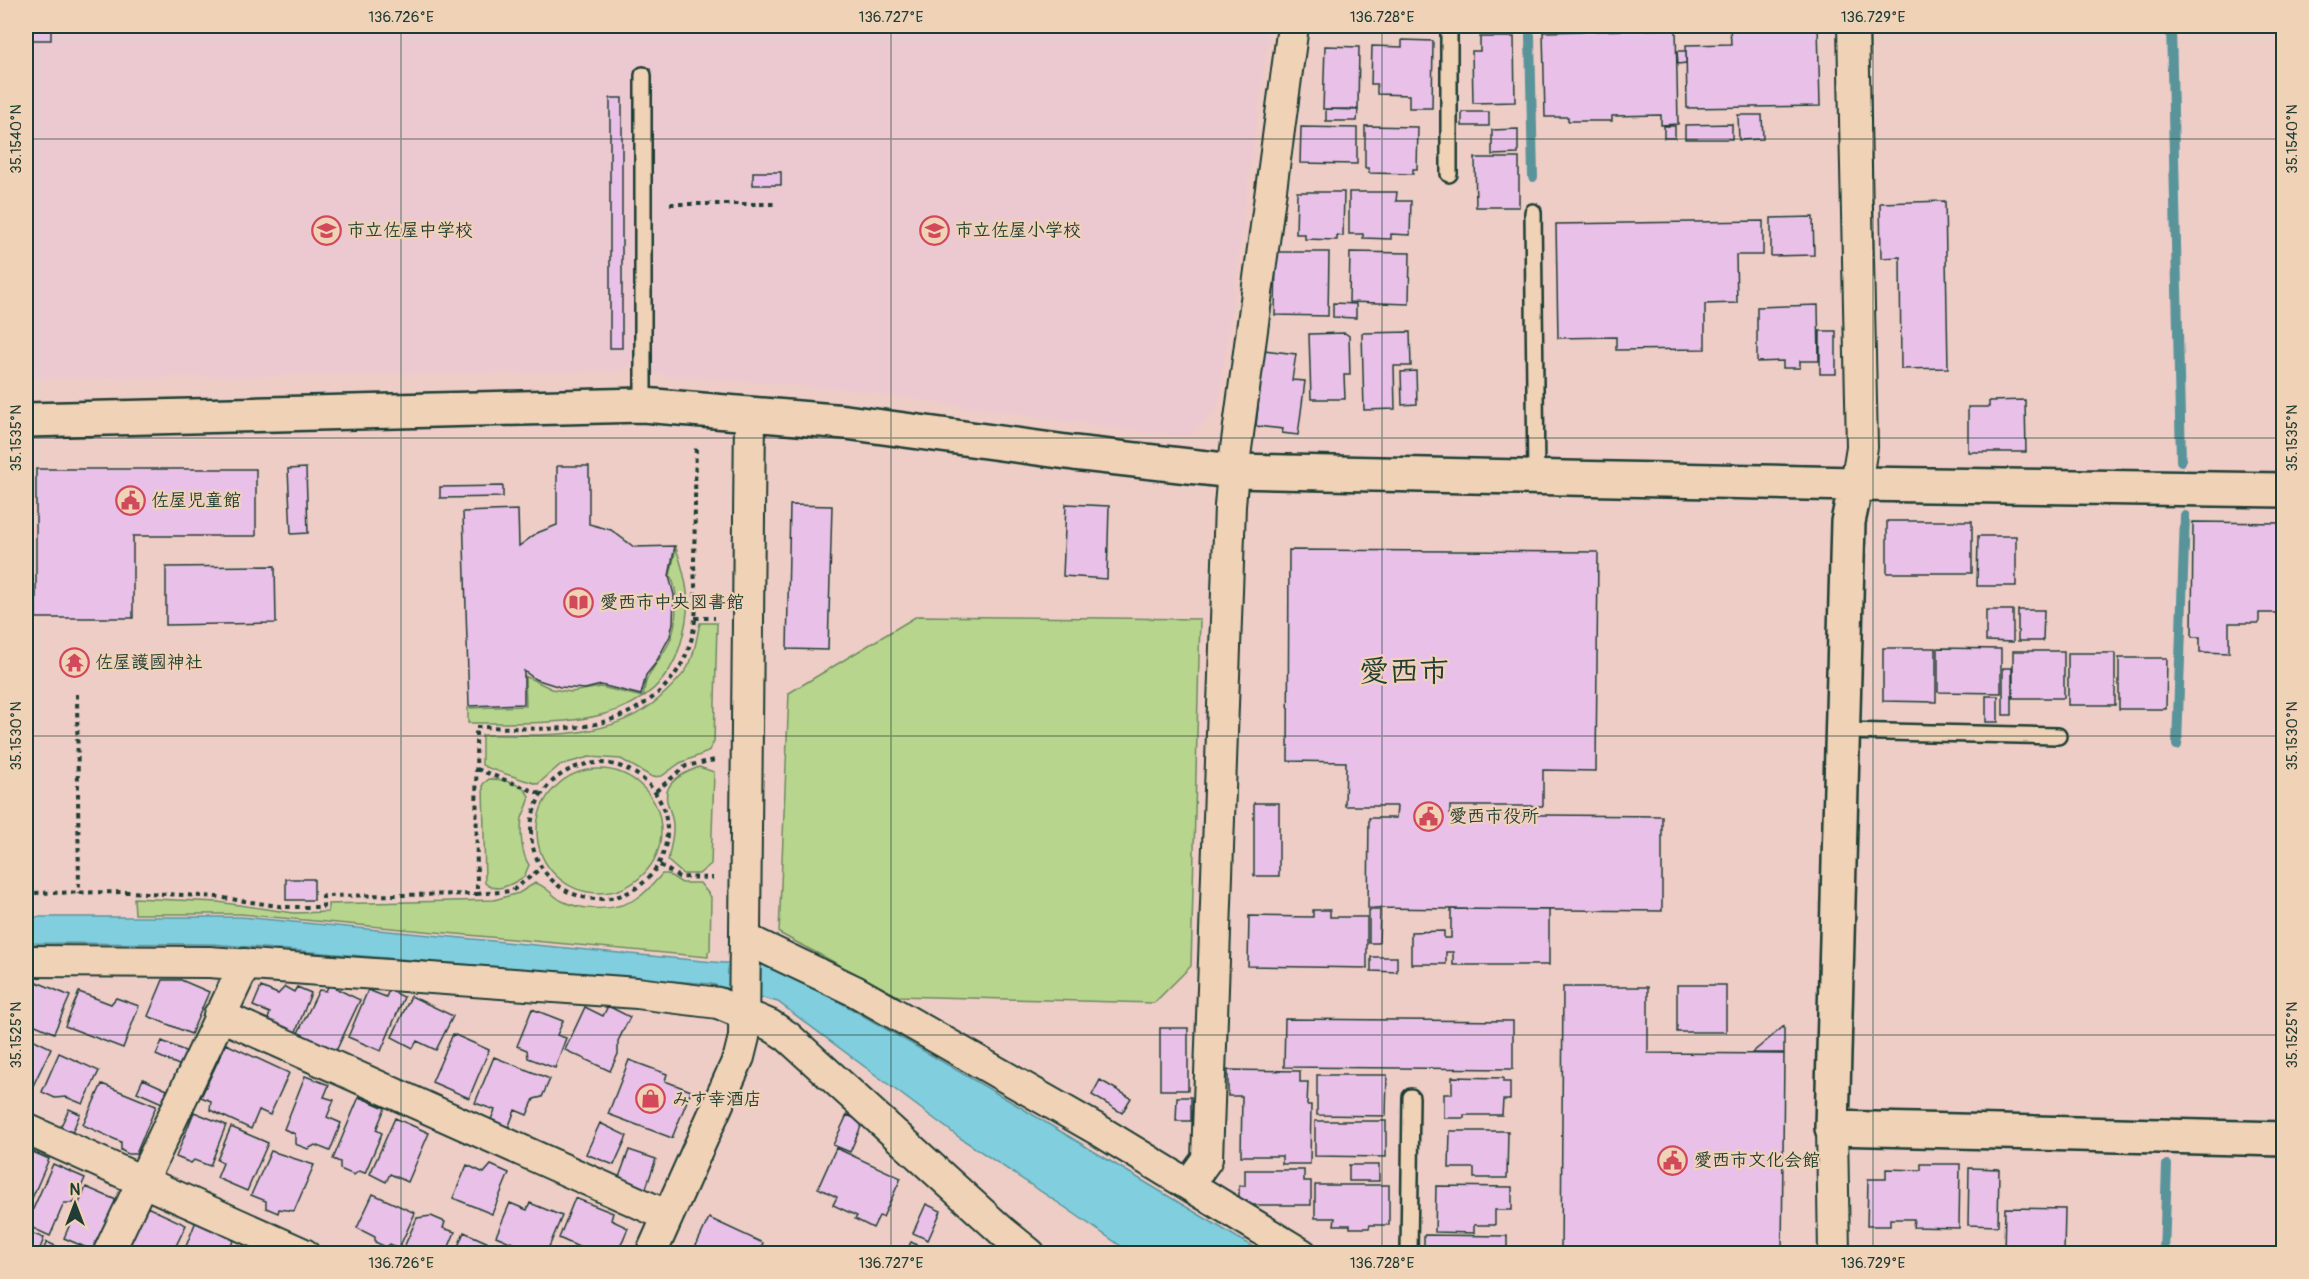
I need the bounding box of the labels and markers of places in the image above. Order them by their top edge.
school or university icon: 市立佐屋中学校 [310,214,342,246]
school or university icon: 市立佐屋小学校 [918,214,950,246]
place label: 市立佐屋中学校 [347,219,473,242]
place label: 市立佐屋小学校 [955,219,1081,242]
public building icon: 佐屋児童館 [114,484,146,516]
place label: 佐屋児童館 [151,489,241,512]
library icon: 愛西市中央図書館 [563,586,595,618]
place label: 愛西市中央図書館 [600,591,744,614]
temple icon: 佐屋護國神社 [58,646,90,678]
place label: 佐屋護國神社 [95,651,203,674]
public building icon: 愛西市役所 [1412,800,1444,832]
place label: 愛西市役所 [1449,805,1539,828]
shop icon: みす幸酒店 [635,1083,667,1115]
place label: みす幸酒店 [672,1088,762,1111]
public building icon: 愛西市文化会館 [1657,1144,1689,1176]
place label: 愛西市文化会館 [1694,1149,1820,1172]

